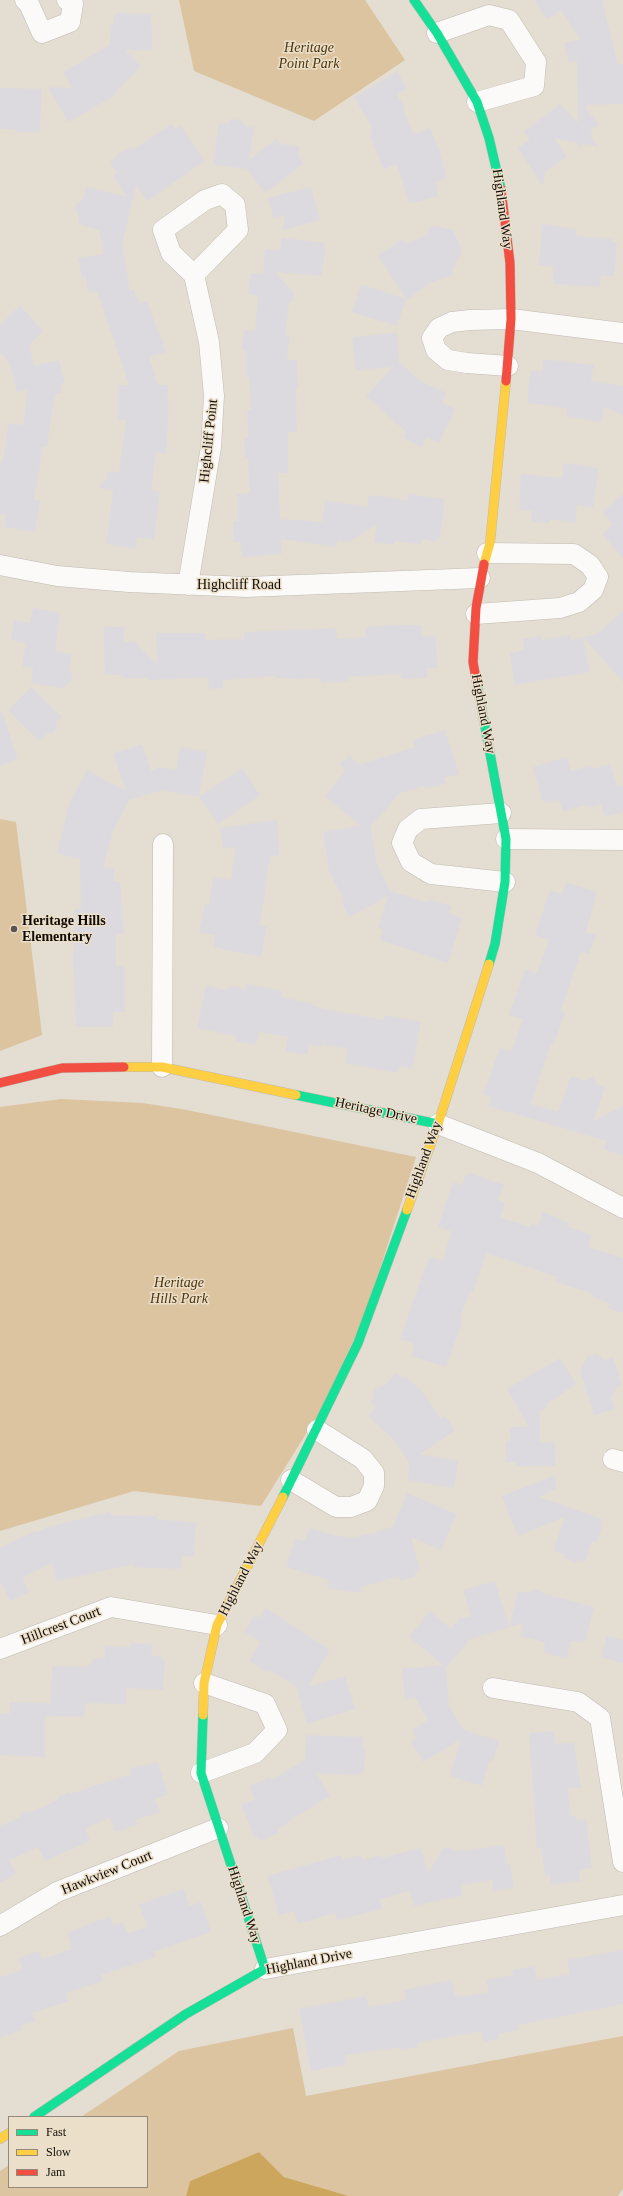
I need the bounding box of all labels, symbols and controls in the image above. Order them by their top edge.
park label: Heritage Point Park [278,40,340,72]
street label: Highland Way [488,168,516,250]
street label: Highcliff Point [196,398,222,484]
street label: Highcliff Road [197,577,281,593]
street label: Highland Way [467,673,499,755]
place label: Heritage Hills Elementary [22,913,106,946]
marker: Heritage Hills Elementary [9,924,19,934]
street label: Heritage Drive [333,1094,419,1128]
street label: Highland Way [402,1119,446,1201]
park label: Heritage Hills Park [150,1275,208,1308]
street label: Highland Way [215,1539,267,1619]
street label: Hillcrest Court [19,1603,103,1649]
street label: Hawkview Court [59,1847,155,1899]
street label: Highland Way [224,1864,264,1946]
street label: Highland Drive [264,1945,354,1979]
legend [8,2116,148,2188]
text: Fast [46,2125,66,2139]
text: Slow [46,2145,71,2159]
text: Jam [46,2165,65,2179]

